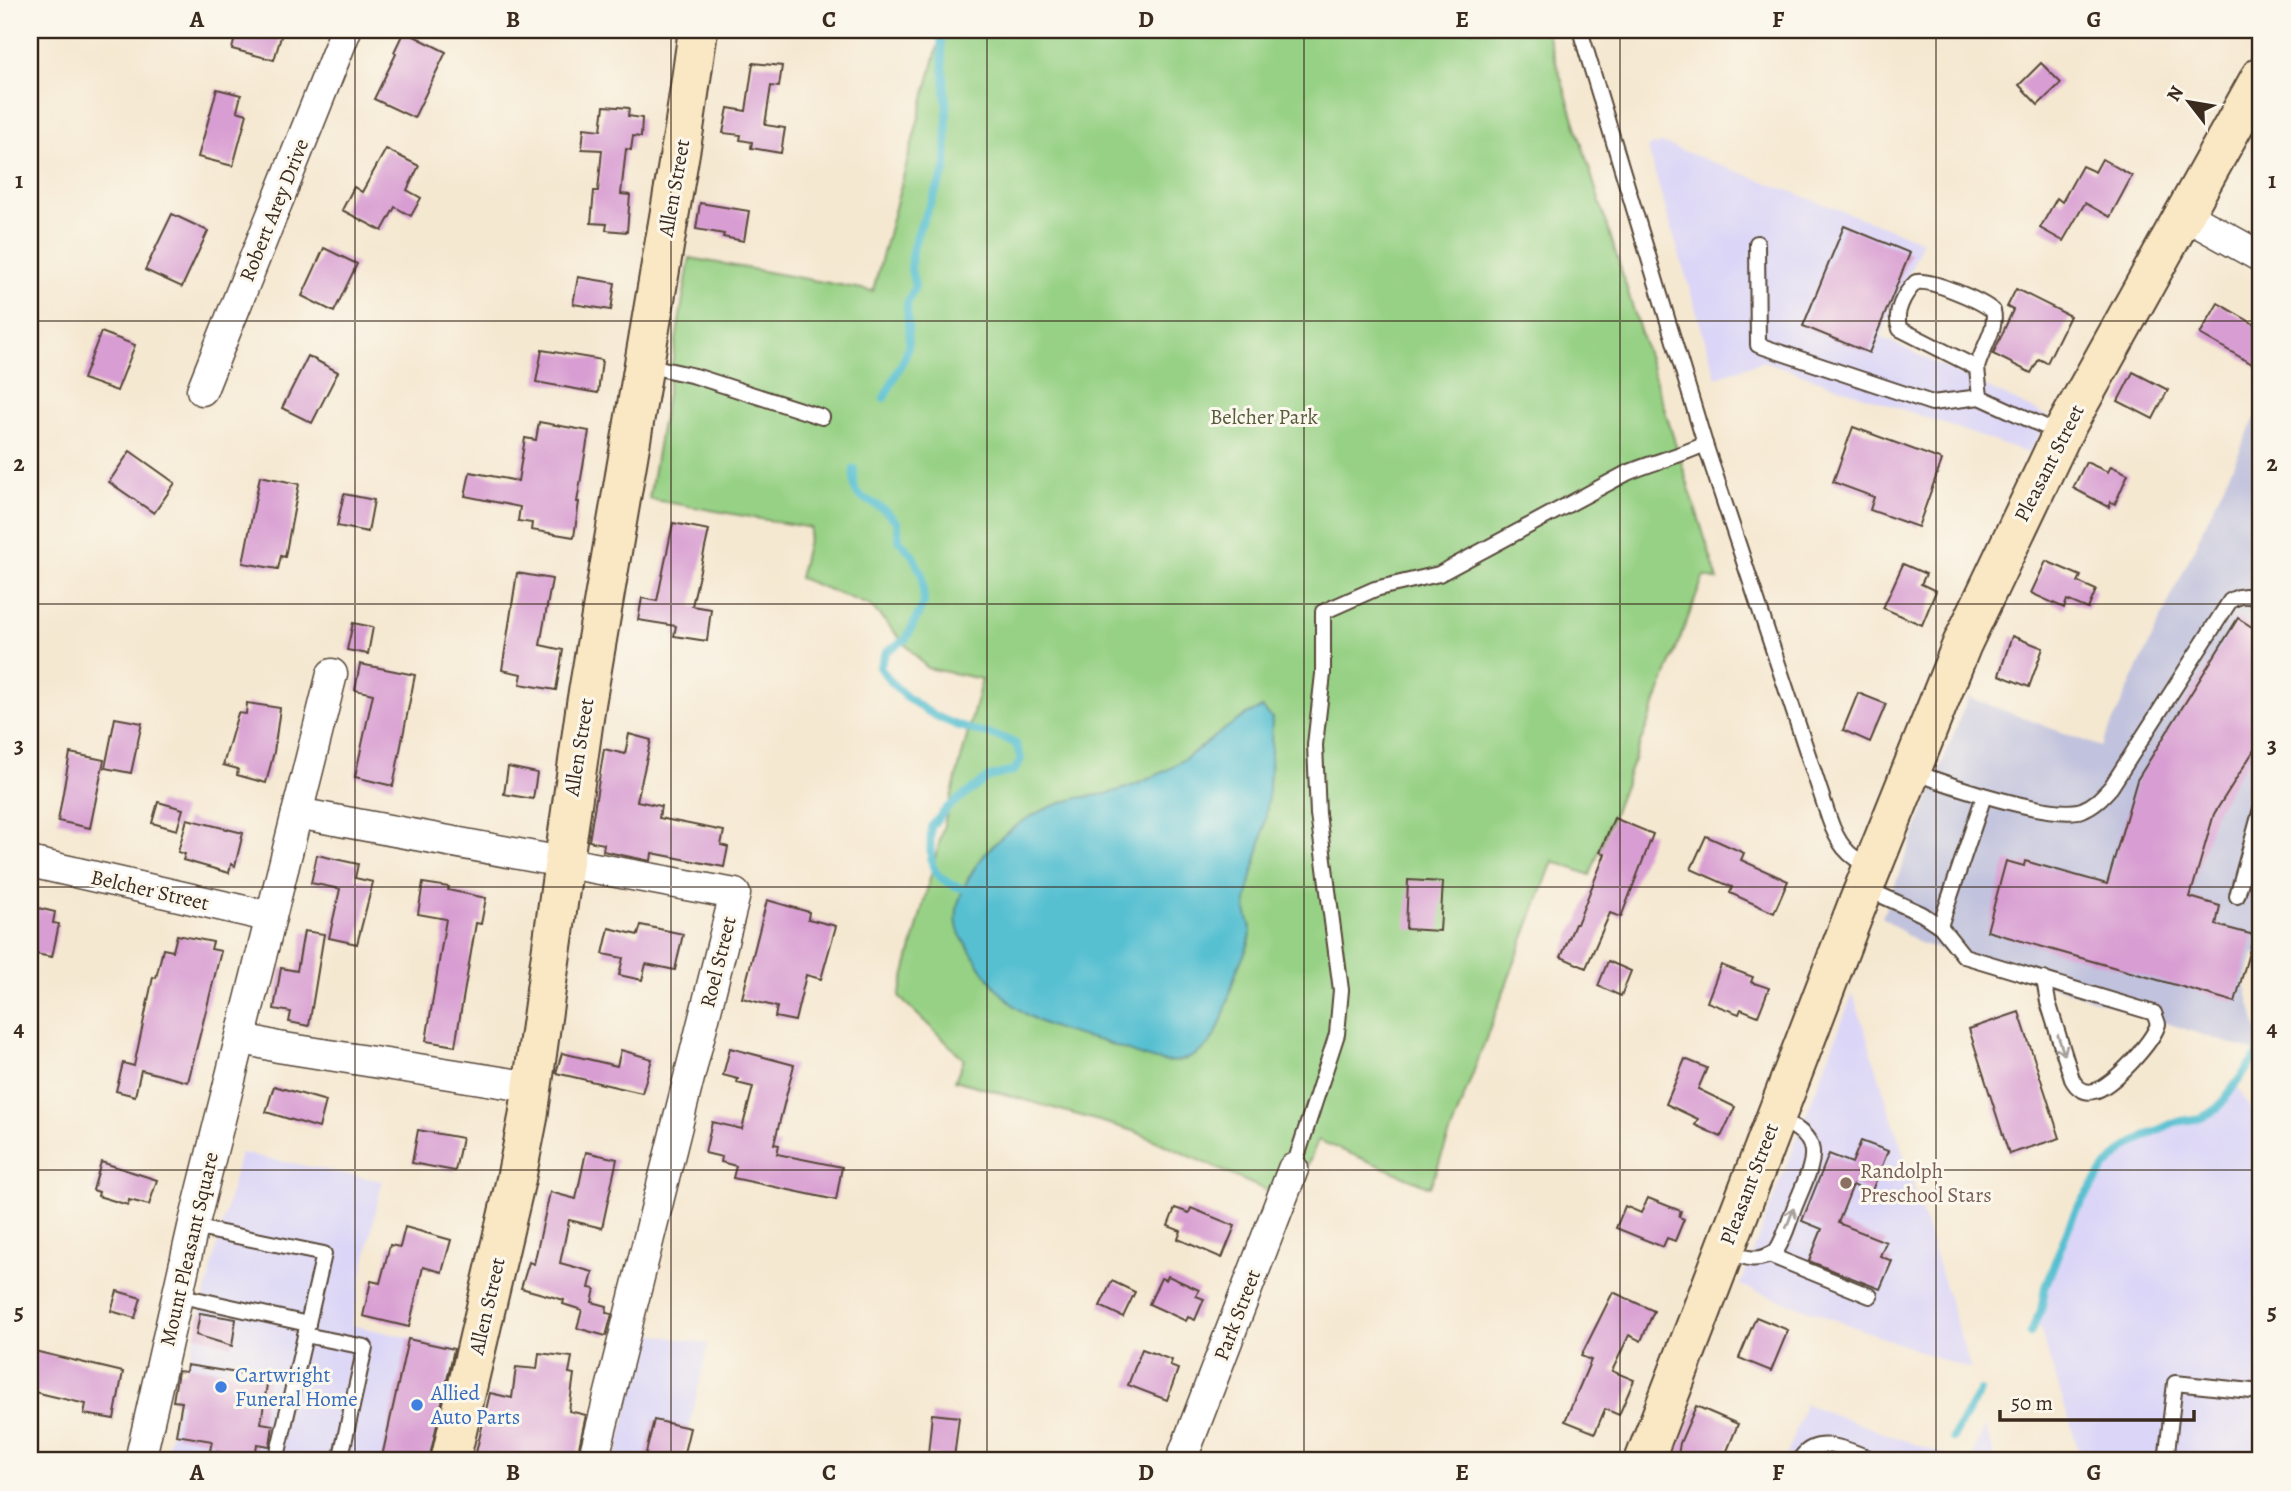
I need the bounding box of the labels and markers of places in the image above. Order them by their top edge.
place label: Randolph Preschool Stars [1860,1157,1992,1209]
marker: Randolph Preschool Stars [1838,1175,1854,1191]
place label: Cartwright Funeral Home [235,1361,358,1413]
marker: Cartwright Funeral Home [213,1379,229,1395]
place label: Allied Auto Parts [430,1379,520,1431]
marker: Allied Auto Parts [409,1397,425,1413]

